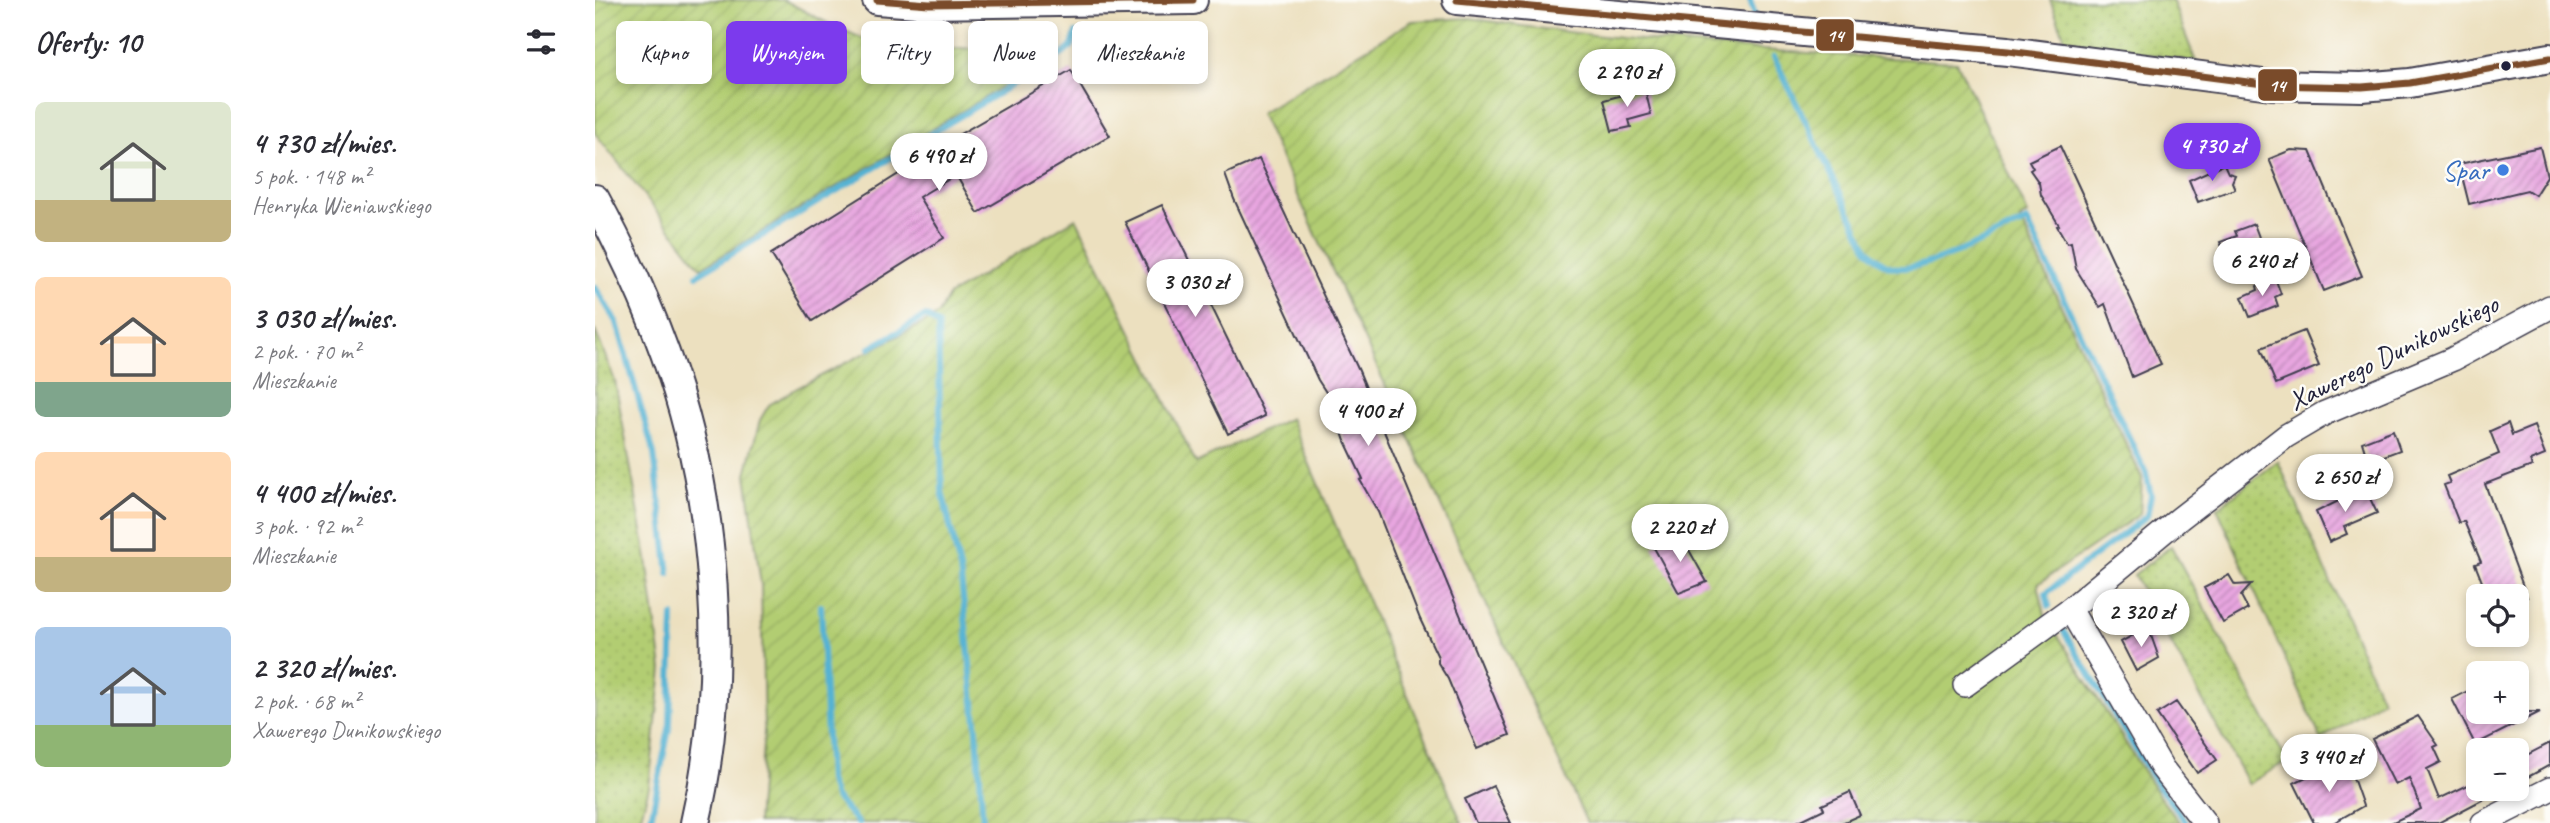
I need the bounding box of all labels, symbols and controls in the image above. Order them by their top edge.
line badge: 14 [1815,18,1855,52]
chip: Kupno [616,21,712,84]
chip: Wynajem [726,21,847,84]
chip: Filtry [861,21,954,84]
chip: Nowe [968,21,1058,84]
chip: Mieszkanie [1072,21,1208,84]
text: Oferty: 10 [35,23,141,61]
icon: filters [522,23,560,61]
text: 14 [1826,24,1846,48]
pin: 2 290 zł [1555,50,1699,109]
text: 2 290 zł [1595,57,1659,86]
unlabelled marker [2499,59,2513,73]
line badge: 14 [2257,68,2298,102]
text: 14 [2268,74,2288,98]
text: 4 730 zł/mies. [252,124,396,162]
pin: 4 730 zł [2140,124,2284,183]
icon: home [91,130,175,214]
text: 4 730 zł [2180,131,2244,160]
pin: 6 490 zł [867,134,1011,193]
text: 6 490 zł [906,141,972,170]
place label: Spar [2442,153,2491,188]
text: 5 pok. · 148 m² [252,162,370,191]
marker: Spar [2495,162,2511,178]
text: Henryka Wieniawskiego [252,191,431,220]
pin: 6 240 zł [2190,238,2334,298]
text: 6 240 zł [2229,246,2295,275]
pin: 3 030 zł [1123,260,1267,319]
text: 3 030 zł [1163,267,1227,296]
street label: Xawerego Dunikowskiego [2282,285,2505,418]
text: 3 030 zł/mies. [252,299,396,337]
icon: home [91,305,175,389]
text: 2 pok. · 70 m² [252,337,360,366]
text: Mieszkanie [252,366,336,395]
pin: 4 400 zł [1296,388,1440,448]
text: 4 400 zł [1336,396,1400,425]
pin: 2 650 zł [2273,454,2417,514]
text: 2 650 zł [2312,462,2378,491]
text: 4 400 zł/mies. [252,474,396,512]
icon: home [91,480,175,564]
pin: 2 220 zł [1608,504,1752,564]
text: 3 pok. · 92 m² [252,512,360,541]
text: 2 220 zł [1648,512,1712,541]
text: Mieszkanie [252,541,336,570]
map controls [2466,584,2529,801]
button: locate [2466,584,2529,647]
pin: 2 320 zł [2069,590,2213,649]
text: 2 320 zł [2109,597,2173,626]
text: 2 320 zł/mies. [252,649,396,687]
icon: home [91,655,175,739]
button: + [2466,661,2529,724]
text: 2 pok. · 68 m² [252,687,360,716]
text: Xawerego Dunikowskiego [252,716,440,745]
pin: 3 440 zł [2257,734,2401,794]
button: − [2466,738,2529,801]
text: 3 440 zł [2297,742,2361,771]

